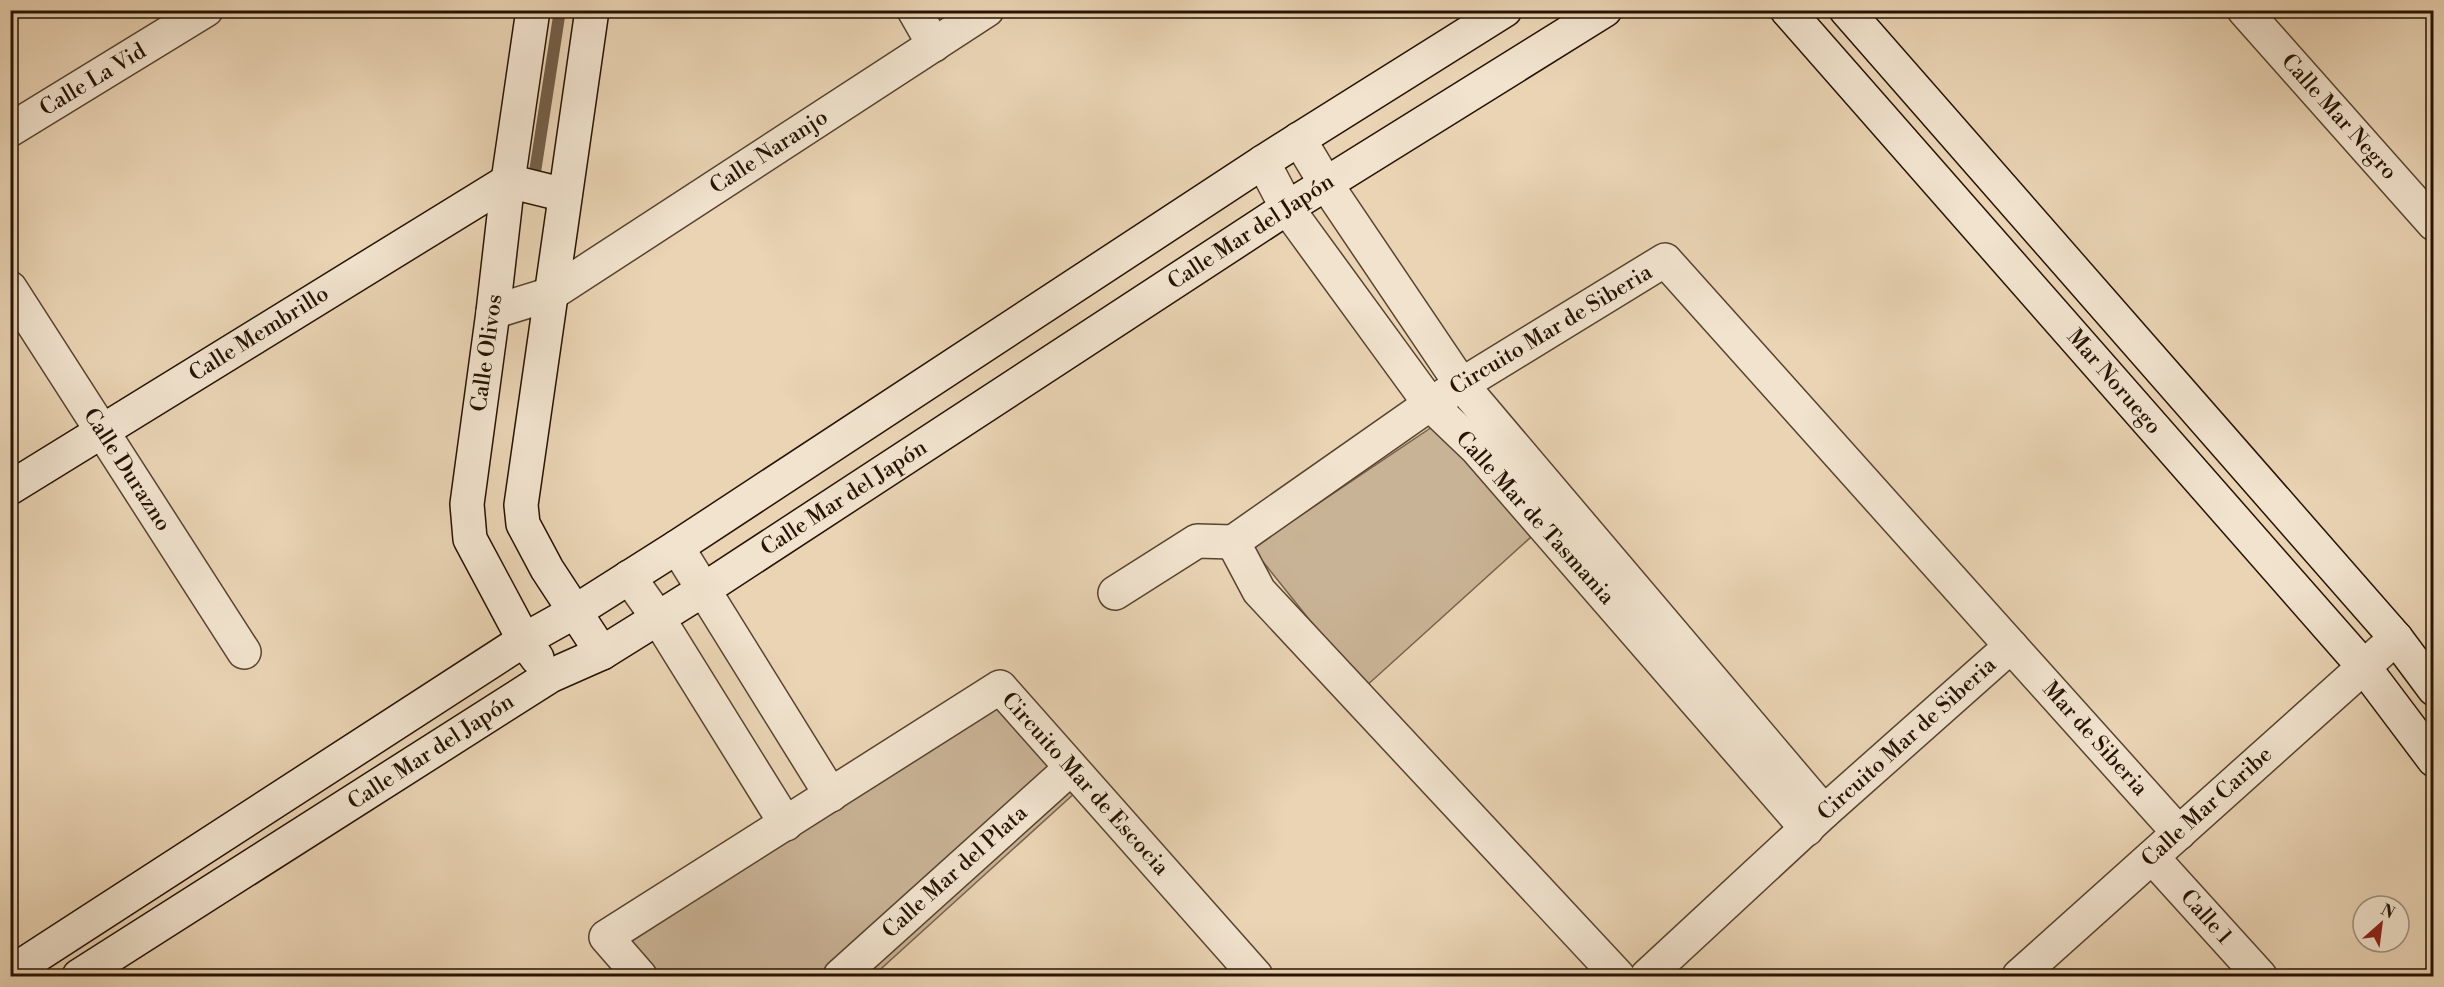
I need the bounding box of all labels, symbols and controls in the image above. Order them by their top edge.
street label: Calle La Vid [35,37,152,122]
street label: Calle Mar Negro [2275,48,2403,186]
street label: Calle Naranjo [705,104,833,200]
street label: Calle Mar del Japón [1163,168,1339,296]
street label: Circuito Mar de Siberia [1445,258,1658,401]
street label: Calle Membrillo [184,280,334,388]
street label: Calle Olivos [465,293,509,413]
street label: Mar Noruego [2061,324,2167,440]
street label: Calle Durazno [77,403,177,537]
street label: Calle Mar de Tasmania [1450,426,1621,611]
street label: Calle Mar del Japón [756,434,932,562]
street label: Circuito Mar de Siberia [1812,651,2003,826]
street label: Mar de Siberia [2037,676,2154,802]
street label: Circuito Mar de Escocia [996,687,1175,882]
street label: Calle Mar del Japón [343,688,519,816]
street label: Calle Mar Caribe [2136,741,2278,873]
street label: Calle Mar del Plata [877,799,1034,944]
street label: Calle 1 [2174,884,2238,950]
north arrow [2351,894,2411,954]
text: N [2377,900,2398,924]

